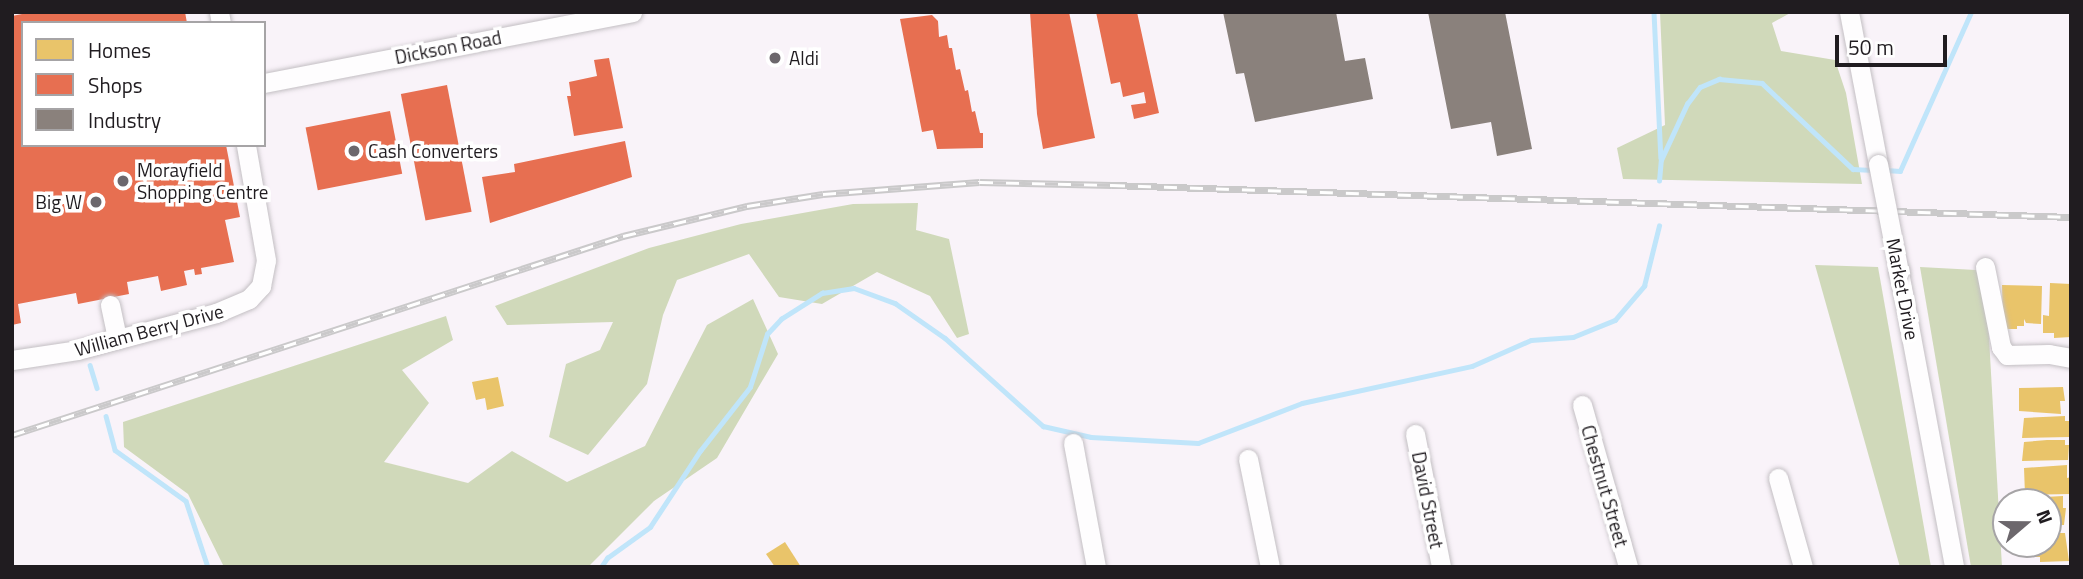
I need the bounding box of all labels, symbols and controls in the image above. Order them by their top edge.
legend [21,21,266,147]
scale bar [1838,21,1950,65]
street label: Dickson Road [393,25,503,69]
text: 50 m [1848,31,1894,63]
text: Homes [88,34,151,66]
place label: Aldi [789,47,819,69]
marker: Aldi [767,50,783,66]
text: Shops [88,69,143,101]
text: Industry [88,104,161,136]
place label: Cash Converters [368,140,498,162]
marker: Cash Converters [346,143,362,159]
place label: Morayfield Shopping Centre [137,159,268,203]
marker: Morayfield Shopping Centre [115,173,131,189]
place label: Big W [35,191,82,213]
marker: Big W [88,194,104,210]
street label: Market Drive [1882,236,1924,342]
street label: William Berry Drive [72,299,226,361]
street label: Chestnut Street [1577,422,1633,550]
street label: David Street [1407,450,1449,550]
north arrow [1992,488,2062,558]
text: N [2029,505,2061,527]

